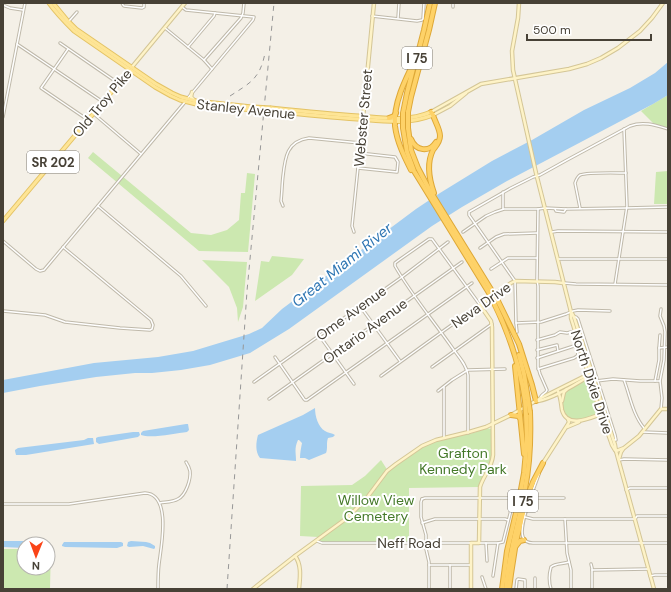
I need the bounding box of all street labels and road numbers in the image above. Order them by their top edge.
road number: I 75 [402,47,432,69]
street label: Old Troy Pike [68,65,136,141]
street label: Webster Street [350,68,376,168]
street label: Stanley Avenue [196,95,296,123]
road number: SR 202 [27,151,79,173]
street label: Neva Drive [448,278,514,332]
street label: Ome Avenue [312,281,390,345]
street label: Ontario Avenue [319,294,411,368]
street label: North Dixie Drive [567,328,617,436]
road number: I 75 [508,490,538,512]
street label: Neff Road [377,534,441,552]

